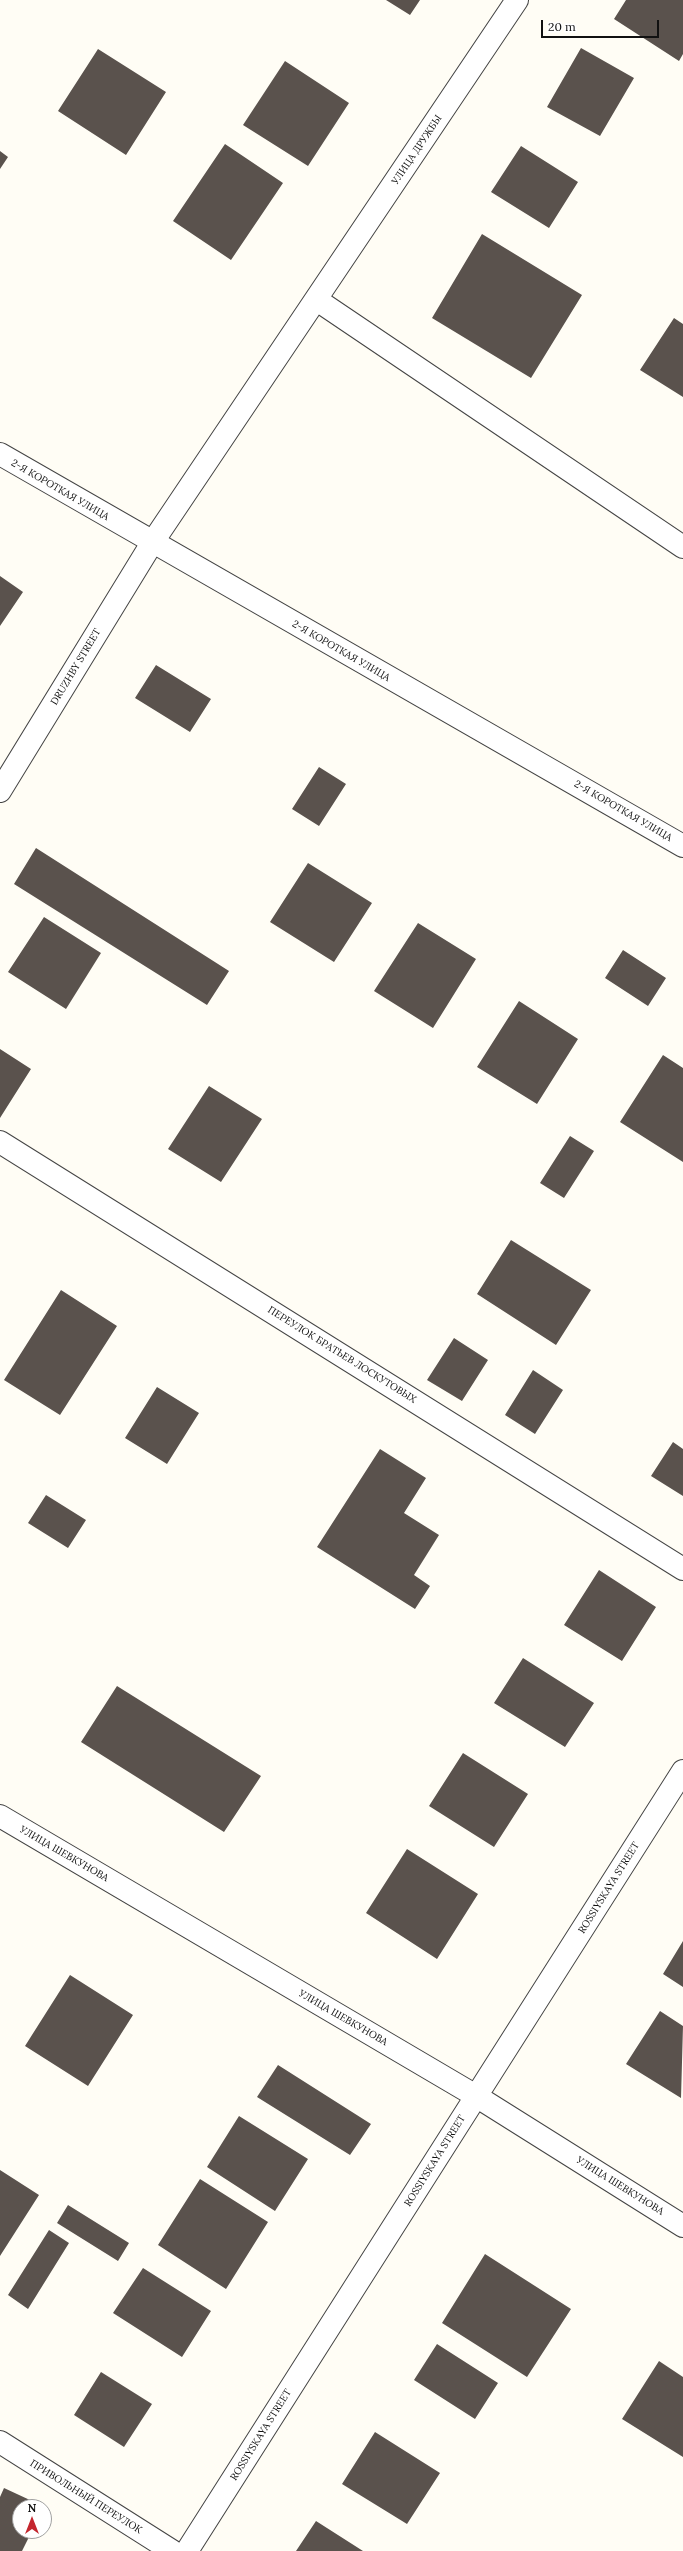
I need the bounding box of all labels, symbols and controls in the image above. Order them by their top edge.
scale bar [543,12,661,38]
text: 20 m [548,19,576,34]
street label: УЛИЦА ДРУЖБЫ [389,113,445,187]
street label: 2-Я КОРОТКАЯ УЛИЦА [9,457,111,523]
street label: 2-Я КОРОТКАЯ УЛИЦА [290,618,392,684]
street label: DRUZHBY STREET [48,627,104,707]
street label: 2-Я КОРОТКАЯ УЛИЦА [572,778,674,844]
street label: ПЕРЕУЛОК БРАТЬЕВ ЛОСКУТОВЫХ [265,1304,419,1406]
street label: УЛИЦА ШЕВКУНОВА [17,1824,111,1884]
street label: ROSSIYSKAYA STREET [576,1840,642,1936]
street label: УЛИЦА ШЕВКУНОВА [296,1988,390,2048]
street label: ROSSIYSKAYA STREET [402,2113,468,2209]
street label: УЛИЦА ШЕВКУНОВА [574,2154,666,2218]
street label: ROSSIYSKAYA STREET [228,2387,294,2483]
street label: ПРИВОЛЬНЫЙ ПЕРЕУЛОК [28,2457,144,2537]
north arrow [12,2499,52,2539]
text: N [28,2501,36,2515]

